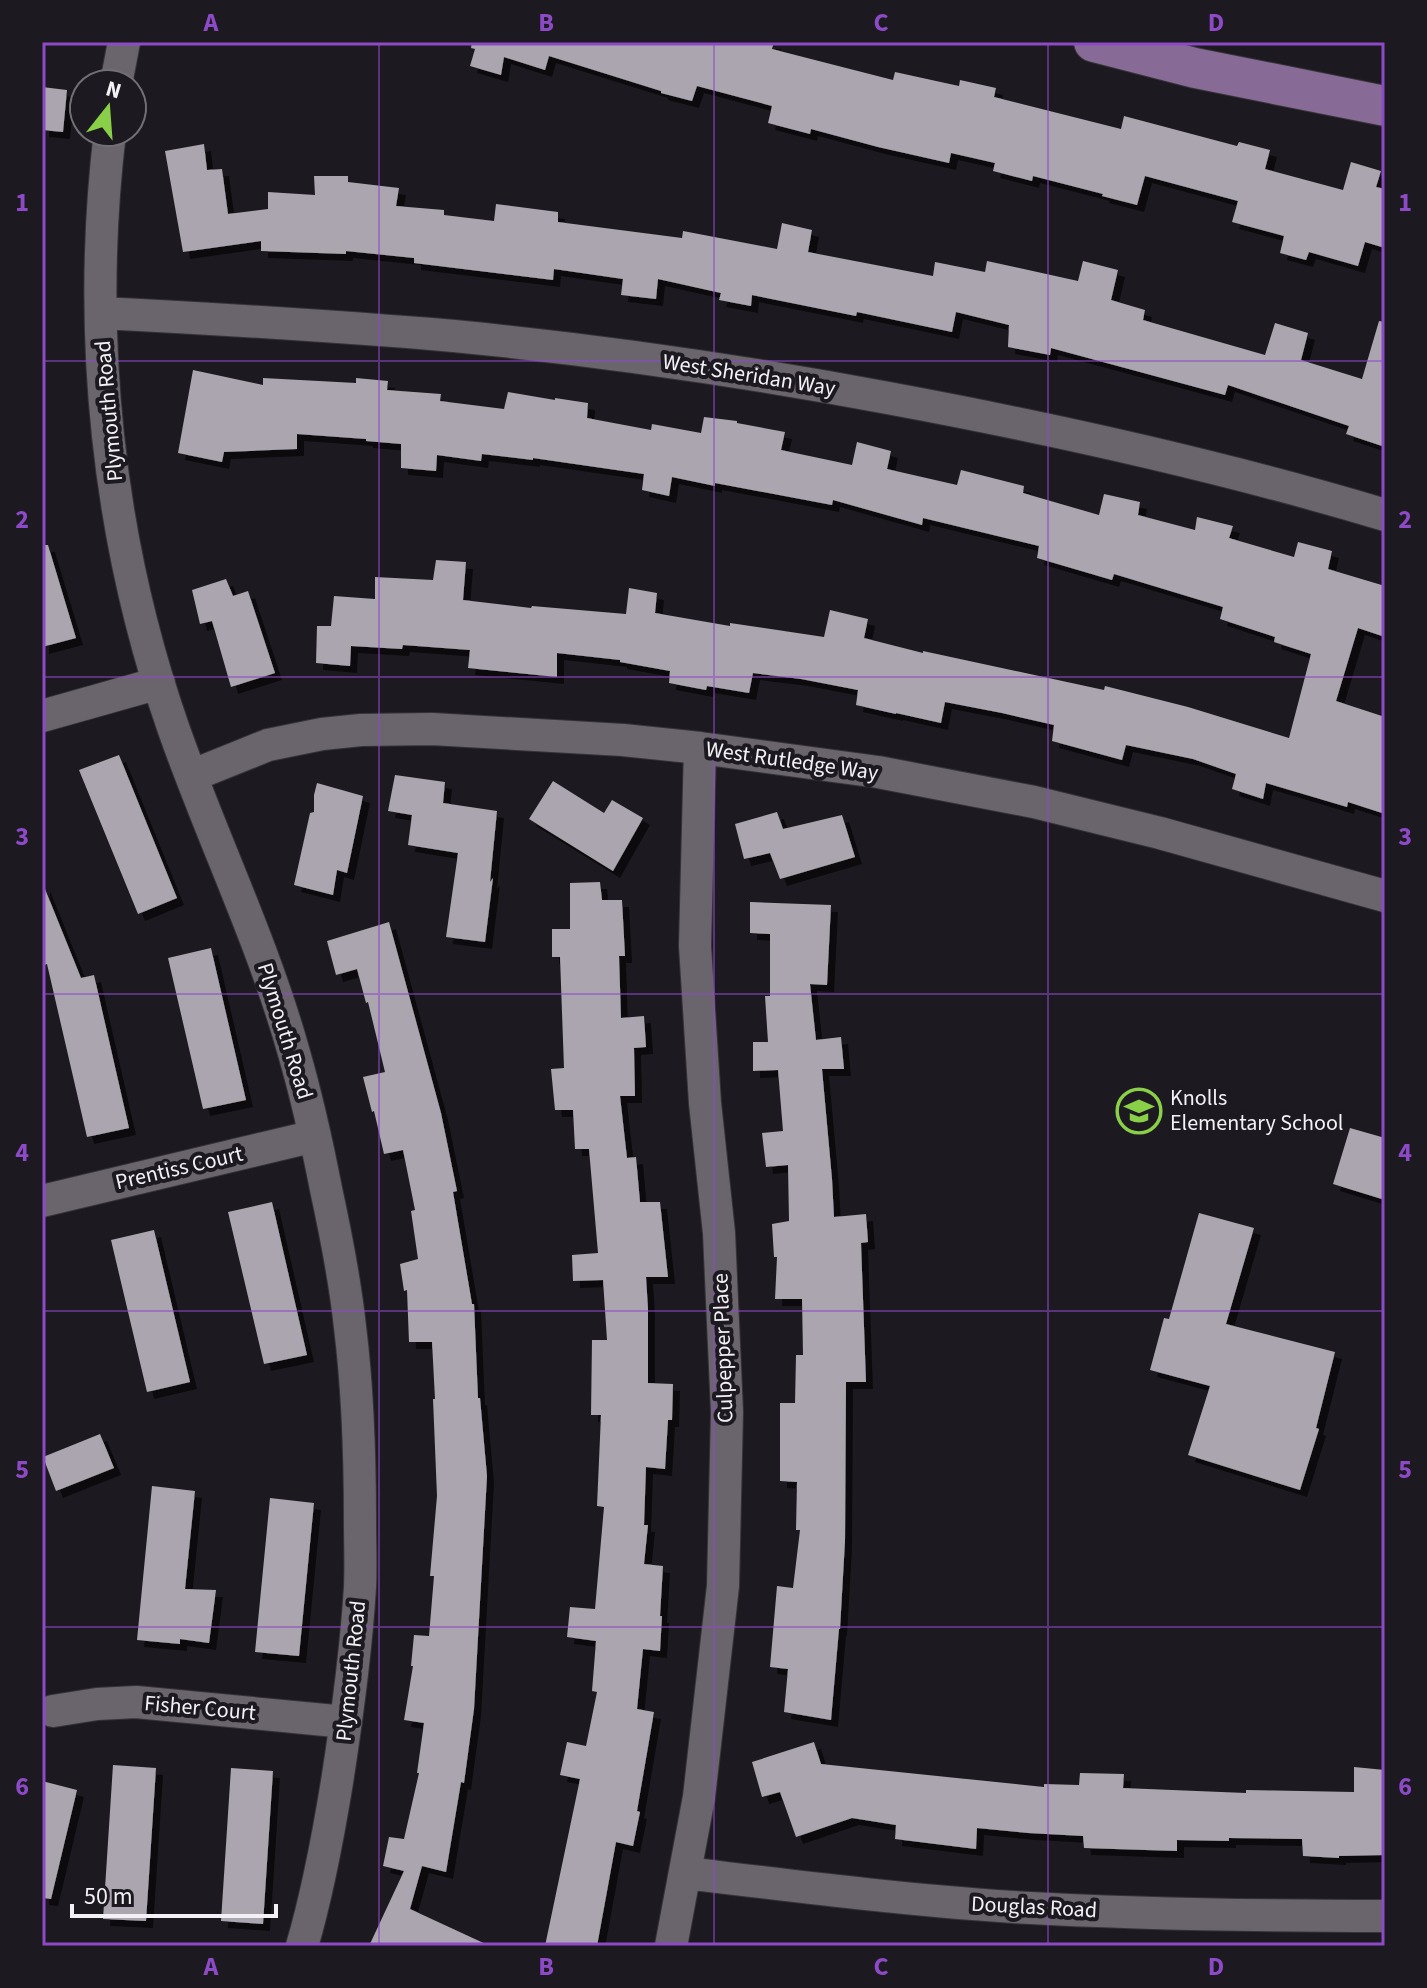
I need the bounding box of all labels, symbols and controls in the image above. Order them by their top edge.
text: A [203,4,220,41]
text: B [538,4,554,41]
text: C [873,4,889,41]
text: D [1208,4,1224,41]
north arrow [68,68,148,148]
text: N [102,72,125,107]
text: 1 [15,184,29,221]
text: 1 [1398,184,1412,221]
street label: Plymouth Road [87,339,131,483]
street label: West Sheridan Way [660,346,838,405]
text: 2 [15,501,29,538]
text: 2 [1398,501,1412,538]
street label: West Rutledge Way [704,733,881,789]
text: 3 [15,818,29,855]
text: 3 [1398,818,1412,855]
street label: Plymouth Road [249,959,321,1103]
place label: Knolls Elementary School [1170,1082,1343,1139]
school or university icon: Knolls Elementary School [1115,1087,1163,1135]
text: 4 [15,1134,29,1171]
text: 4 [1398,1134,1412,1171]
street label: Prentiss Court [112,1138,246,1198]
street label: Culpepper Place [704,1272,742,1424]
text: 5 [15,1451,29,1488]
text: 5 [1398,1451,1412,1488]
street label: Plymouth Road [328,1599,374,1743]
street label: Fisher Court [143,1687,258,1729]
text: 6 [15,1768,29,1805]
text: 6 [1398,1768,1412,1805]
scale bar [72,1868,276,1918]
text: 50 m [84,1879,133,1914]
street label: Douglas Road [970,1888,1098,1926]
text: A [203,1948,220,1985]
text: B [538,1948,554,1985]
text: C [873,1948,889,1985]
text: D [1208,1948,1224,1985]

